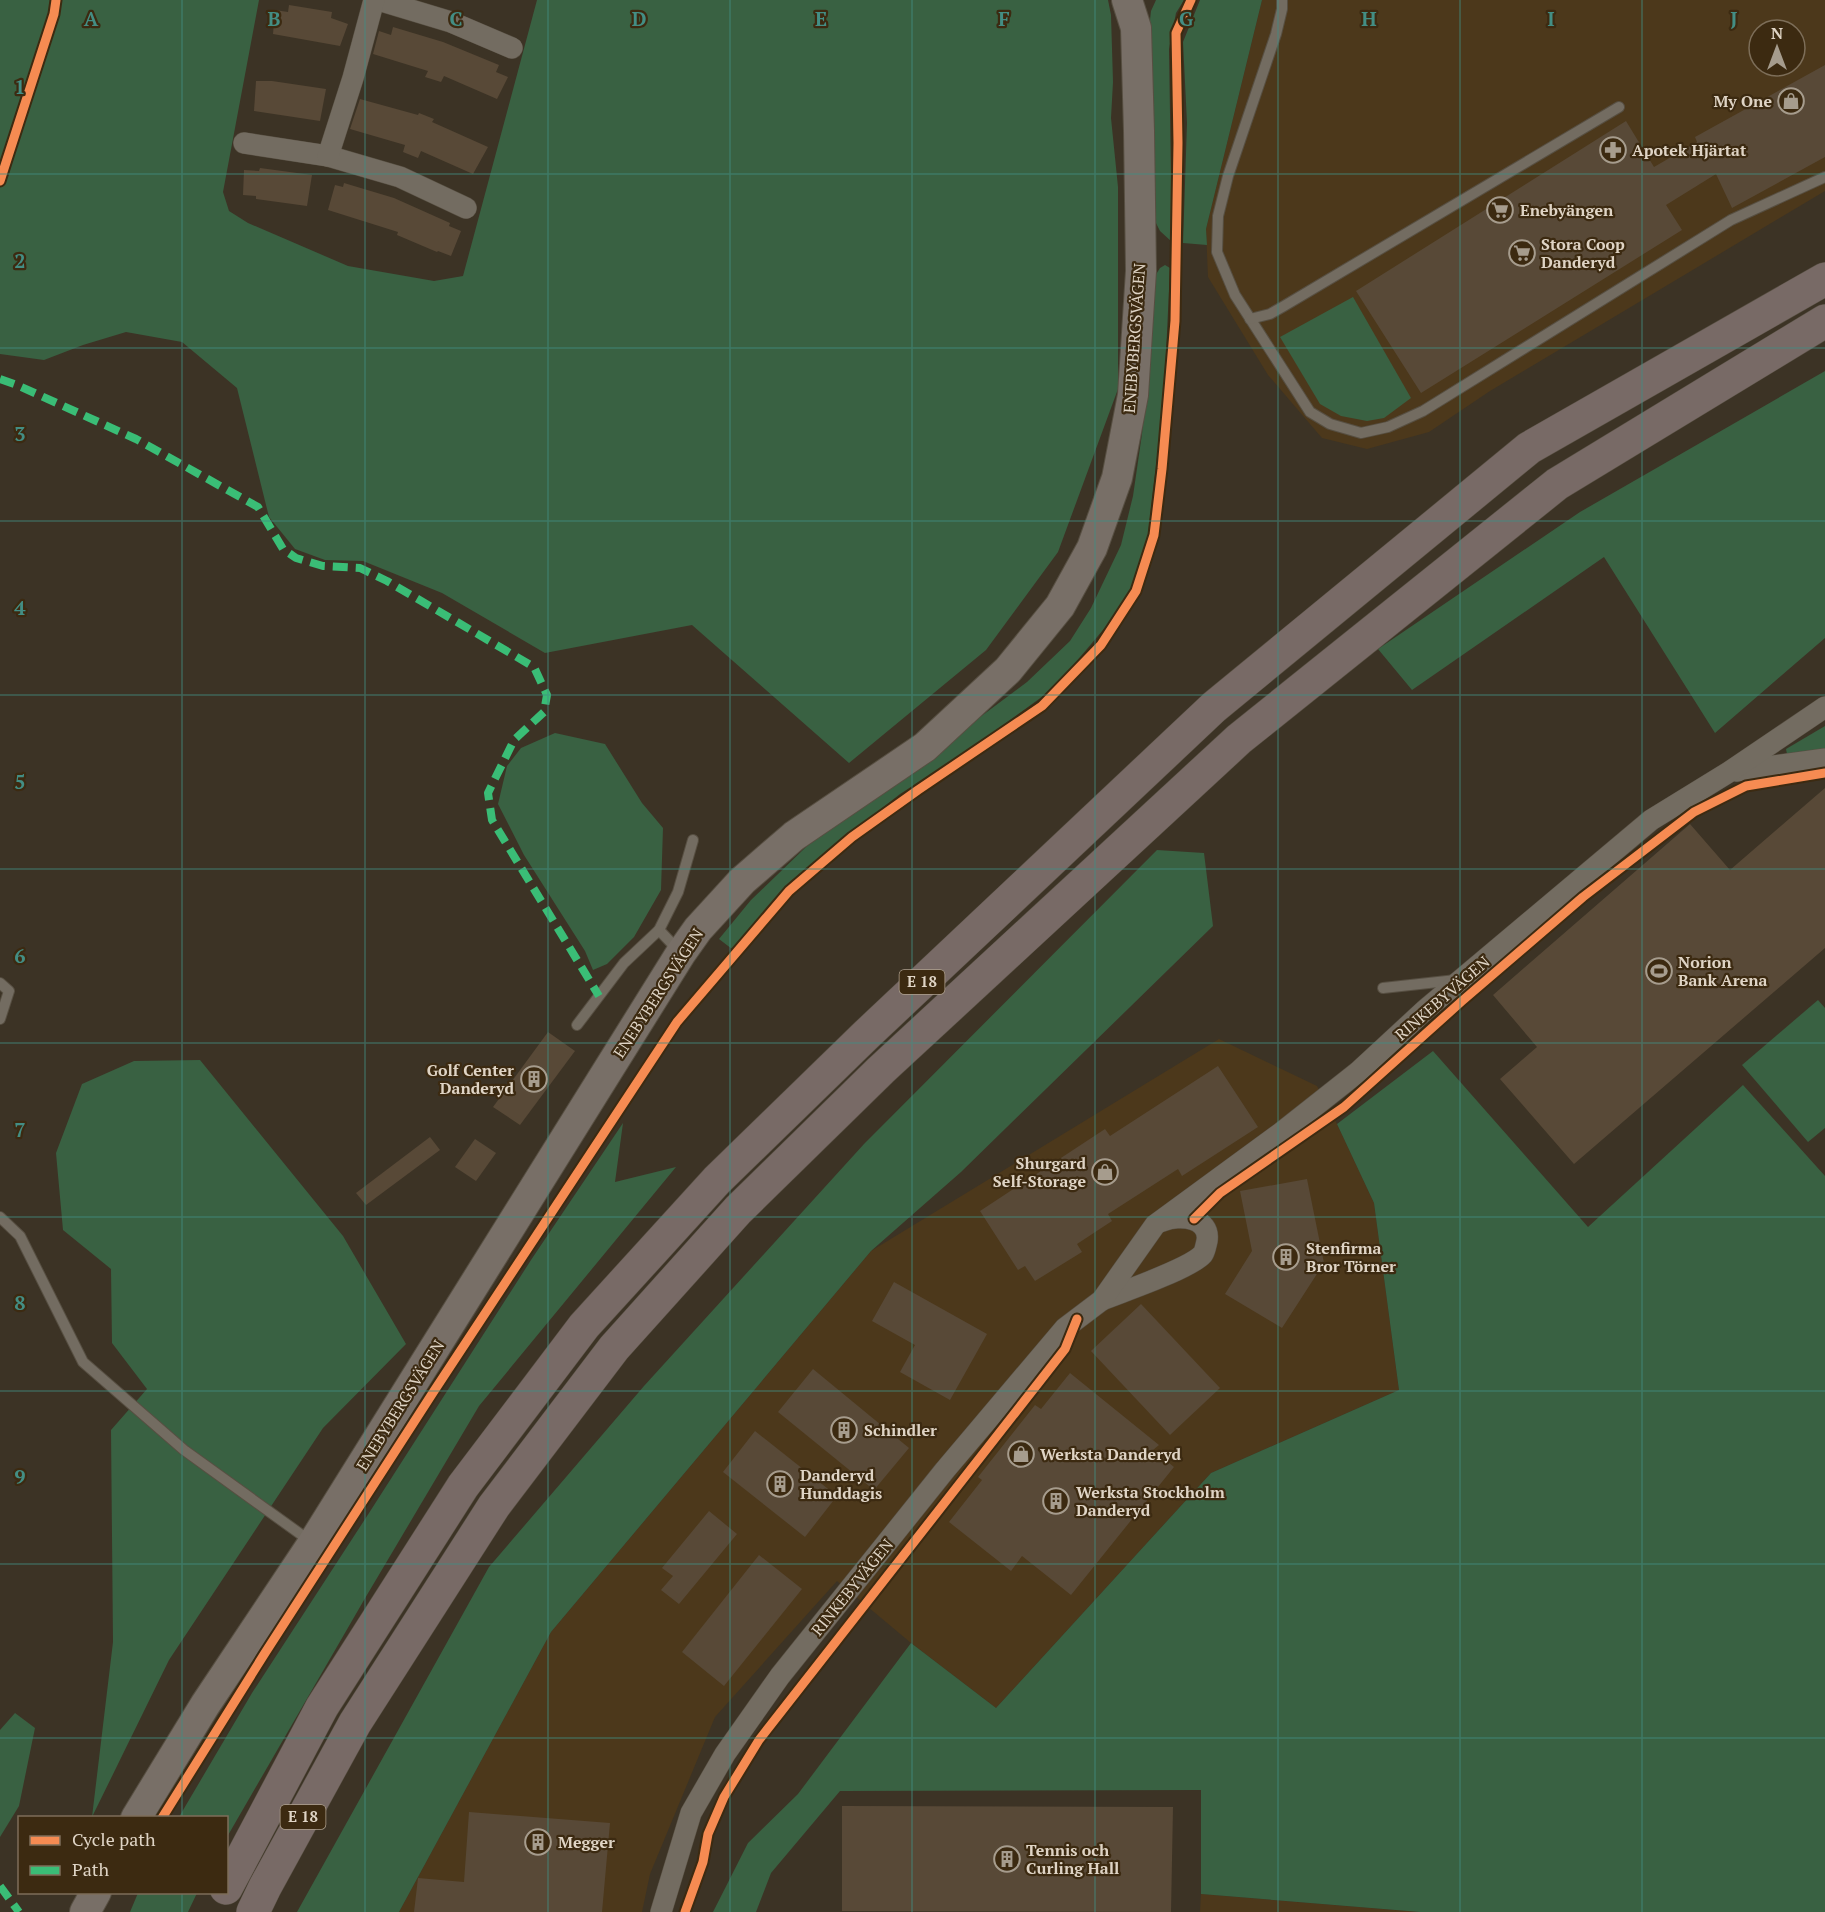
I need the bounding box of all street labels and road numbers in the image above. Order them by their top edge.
street label: ENEBYBERGSVÄGEN [1118,262,1150,414]
street label: ENEBYBERGSVÄGEN [608,924,708,1062]
street label: RINKEBYVÄGEN [1390,951,1494,1045]
road number: E 18 [900,970,944,994]
street label: ENEBYBERGSVÄGEN [351,1335,449,1475]
street label: RINKEBYVÄGEN [806,1534,898,1640]
road number: E 18 [280,1805,326,1829]

